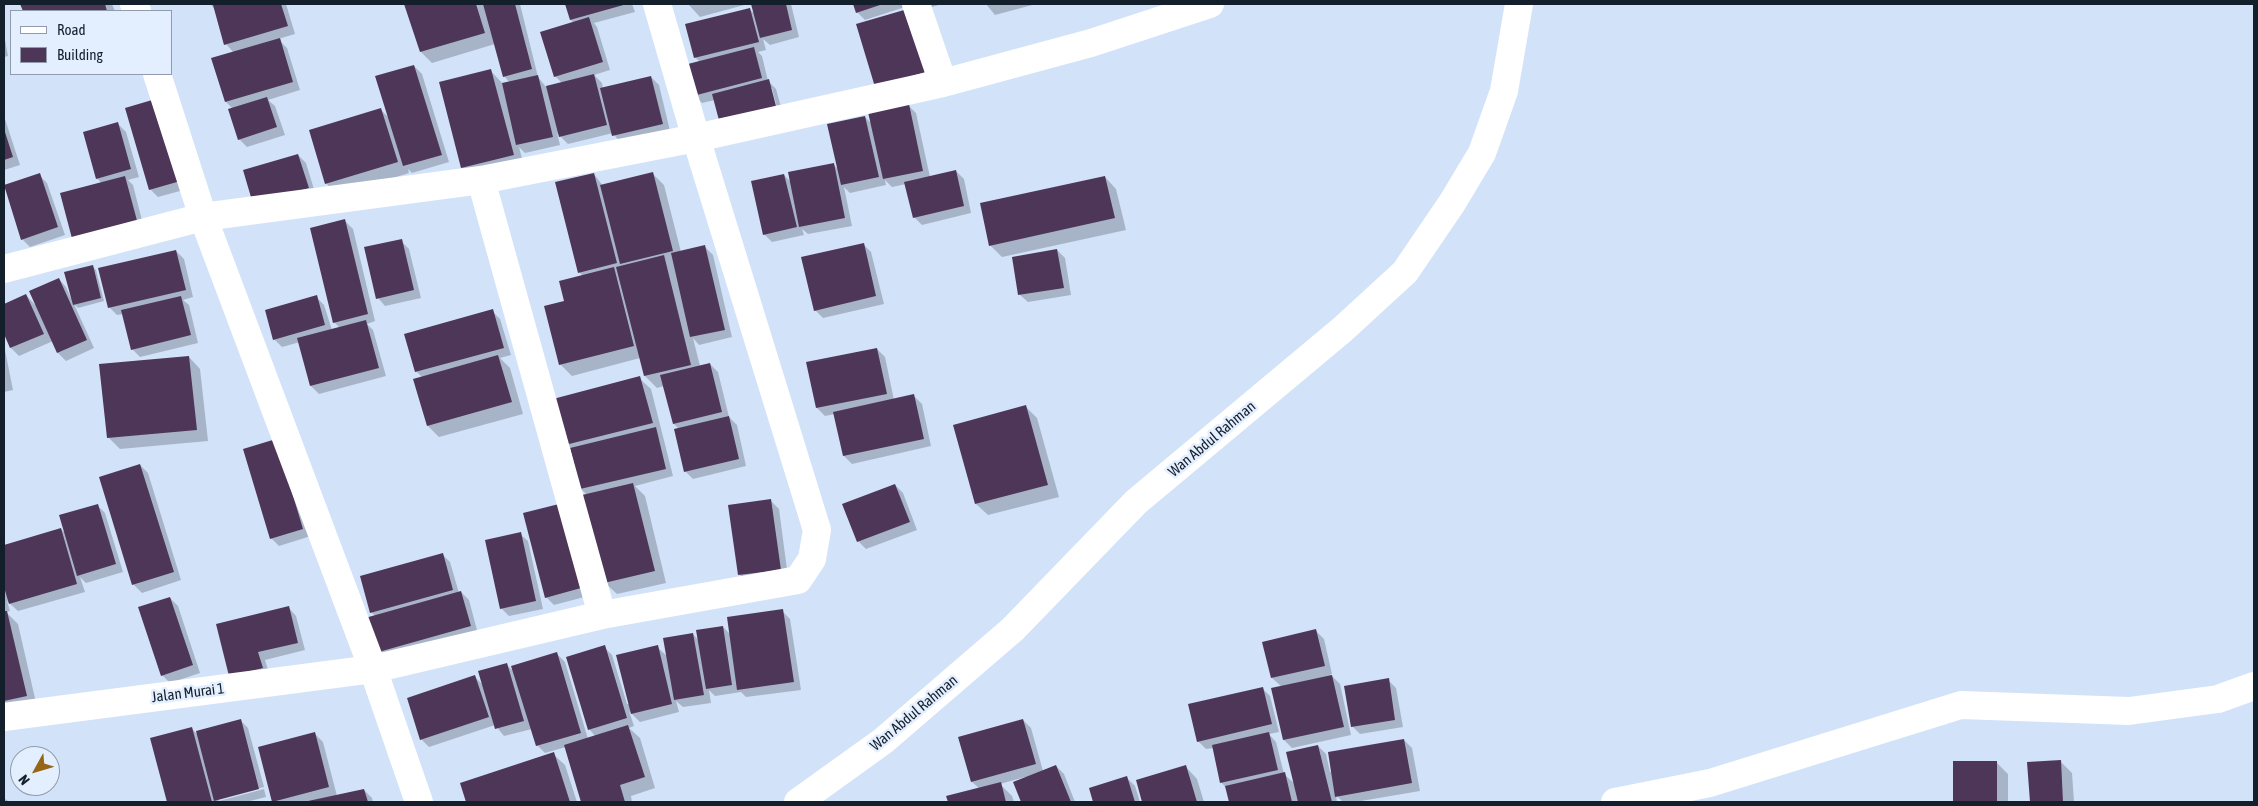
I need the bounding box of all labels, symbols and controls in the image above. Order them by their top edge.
legend [10,10,172,75]
text: Road [57,21,86,38]
text: Building [57,46,103,63]
street label: Wan Abdul Rahman [1165,397,1259,481]
street label: Wan Abdul Rahman [867,671,961,755]
street label: Jalan Murai 1 [151,680,225,706]
north arrow [10,746,60,796]
text: N [15,772,33,788]

